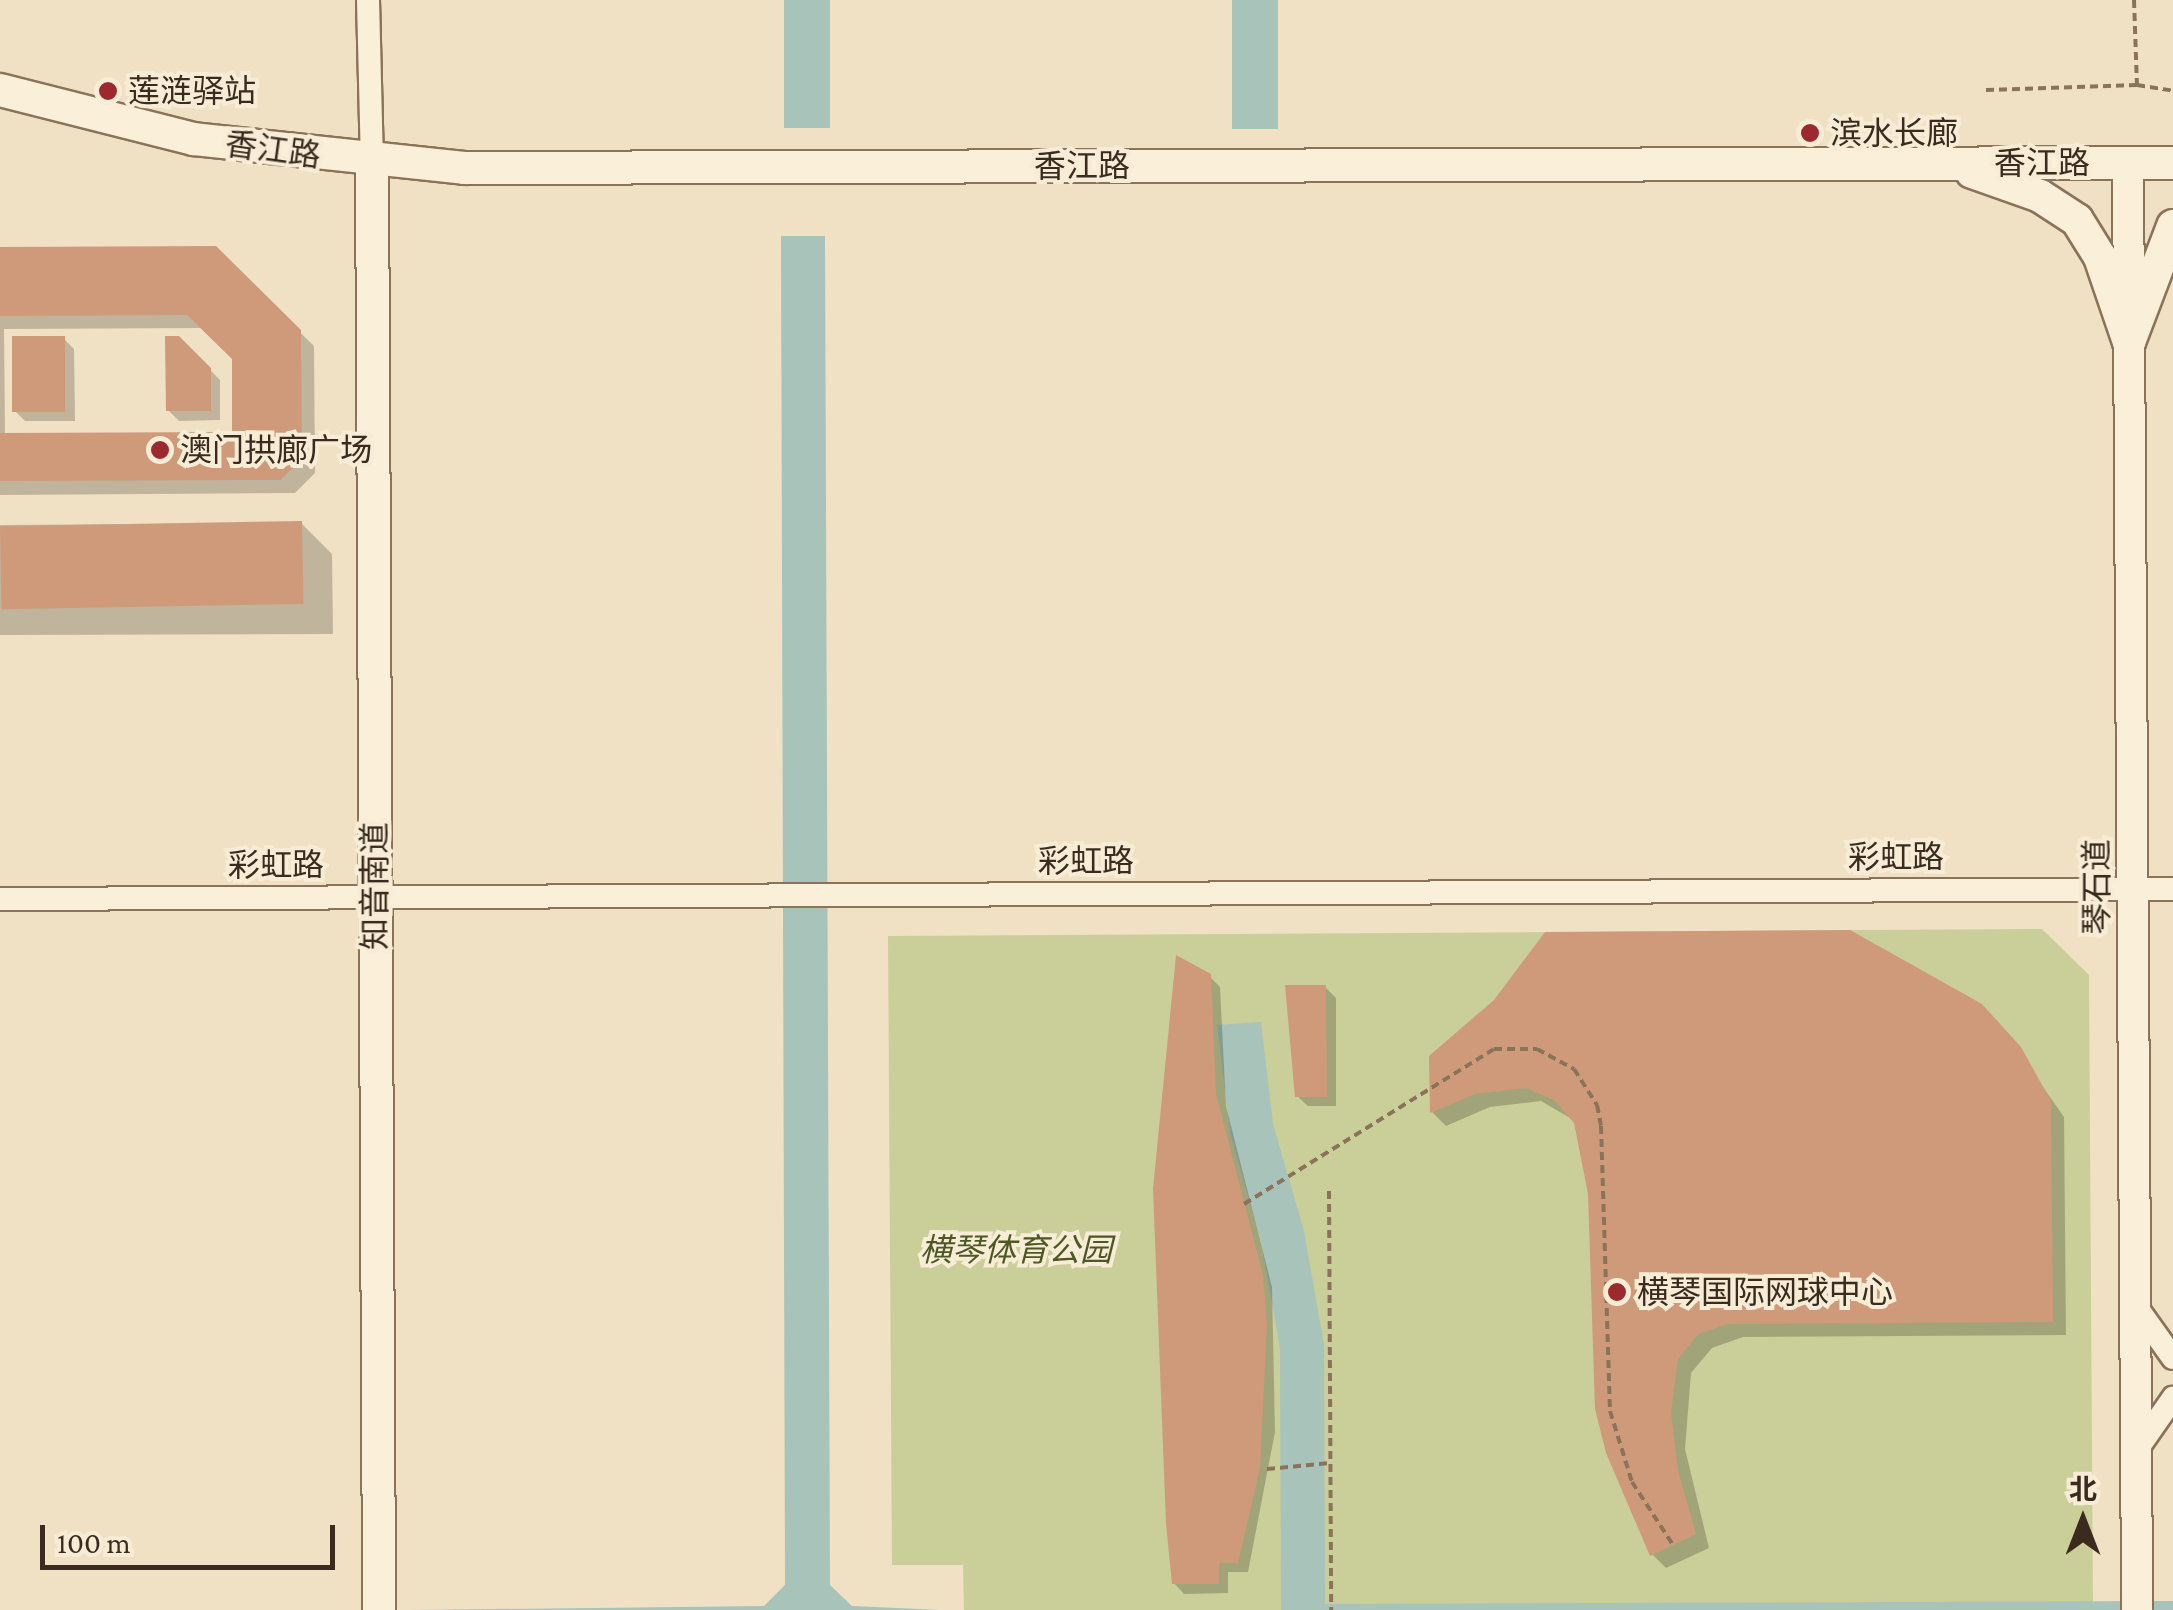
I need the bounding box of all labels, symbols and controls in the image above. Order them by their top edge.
place label: 莲涟驿站 [128,72,256,110]
marker: 莲涟驿站 [97,80,119,102]
place label: 滨水长廊 [1830,114,1958,152]
marker: 滨水长廊 [1799,122,1821,144]
street label: 香江路 [223,124,323,176]
street label: 香江路 [1994,144,2090,182]
street label: 香江路 [1034,147,1130,185]
place label: 澳门拱廊广场 [180,431,372,469]
marker: 澳门拱廊广场 [149,439,171,461]
street label: 知音南道 [356,822,394,950]
street label: 彩虹路 [1848,838,1944,876]
street label: 琴石道 [2078,839,2116,935]
street label: 彩虹路 [1038,842,1134,880]
street label: 彩虹路 [228,846,324,884]
park label: 横琴体育公园 [920,1231,1112,1269]
place label: 横琴国际网球中心 [1637,1273,1893,1311]
marker: 横琴国际网球中心 [1606,1281,1628,1303]
north arrow [2033,1470,2133,1570]
text: 北 [2069,1474,2097,1505]
scale bar [45,1505,340,1567]
text: 100 m [57,1526,131,1559]

